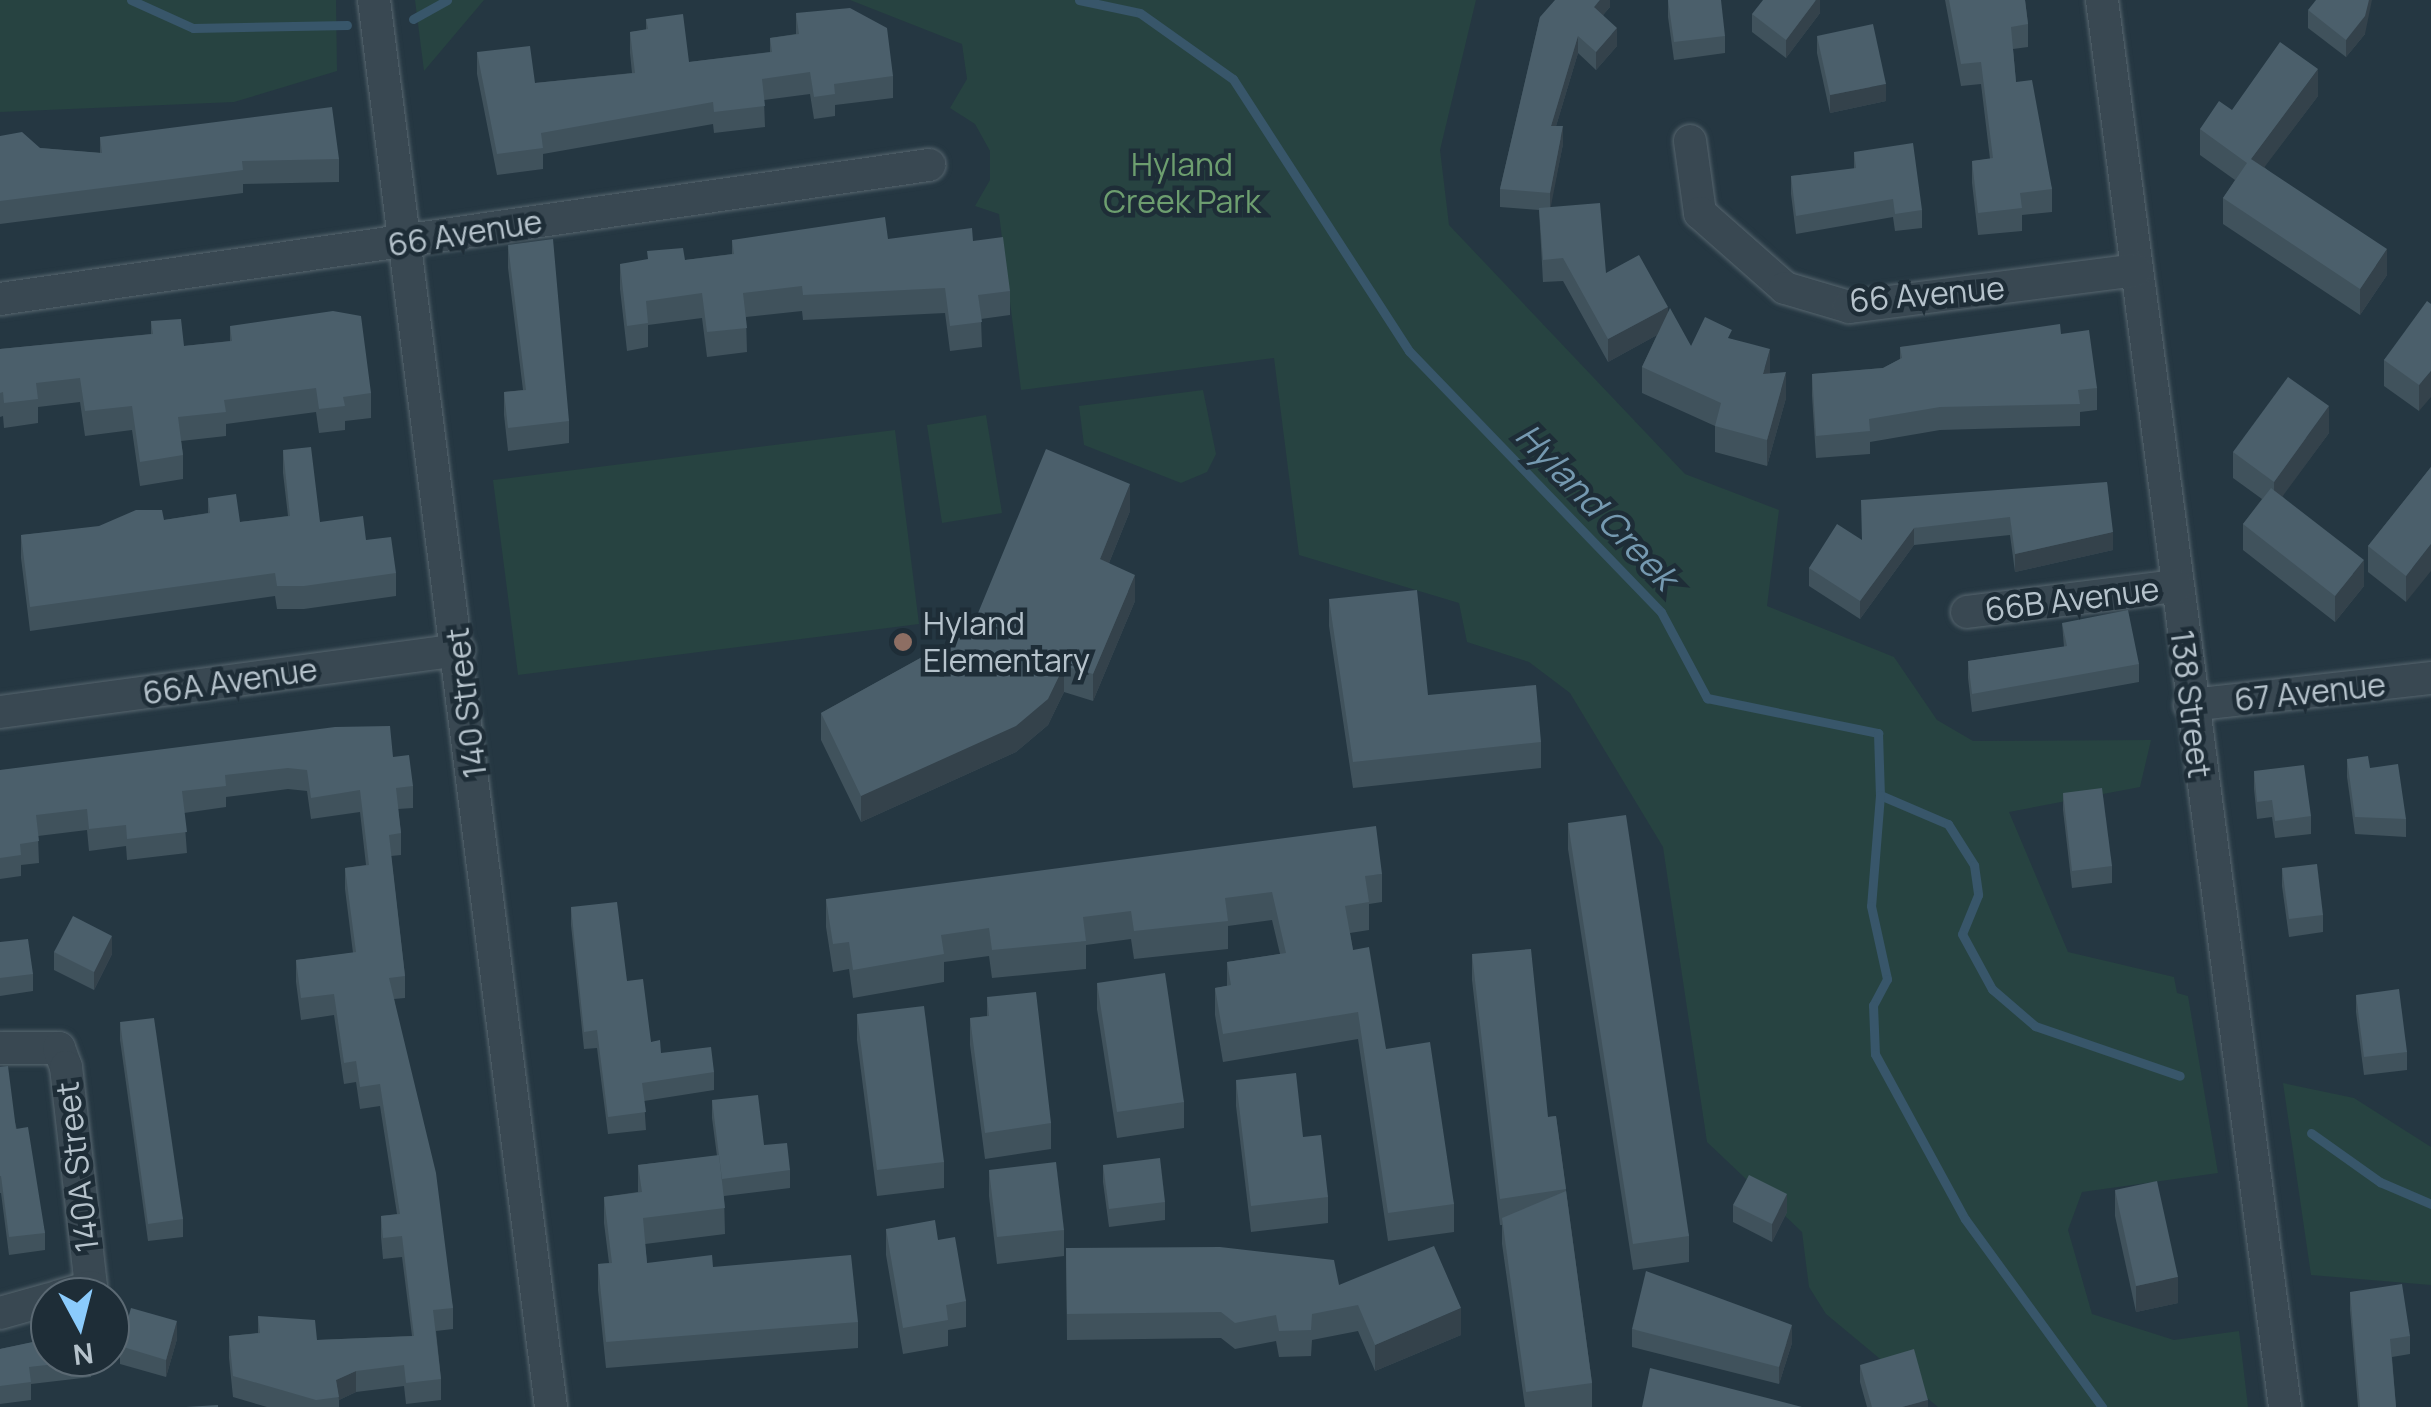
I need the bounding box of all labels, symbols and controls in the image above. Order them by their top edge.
park label: Hyland Creek Park [1103,146,1261,221]
street label: 66 Avenue [385,202,545,264]
street label: 66 Avenue [1848,268,2006,320]
water label: Hyland Creek [1508,414,1686,598]
street label: 66B Avenue [1983,569,2161,629]
place label: Hyland Elementary [923,605,1090,680]
street label: 140 Street [438,626,494,780]
street label: 138 Street [2163,628,2219,780]
marker: Hyland Elementary [892,631,914,653]
street label: 66A Avenue [140,650,320,712]
street label: 67 Avenue [2232,665,2388,719]
street label: 140A Street [47,1080,107,1254]
north arrow [30,1277,130,1377]
text: N [71,1335,96,1375]

